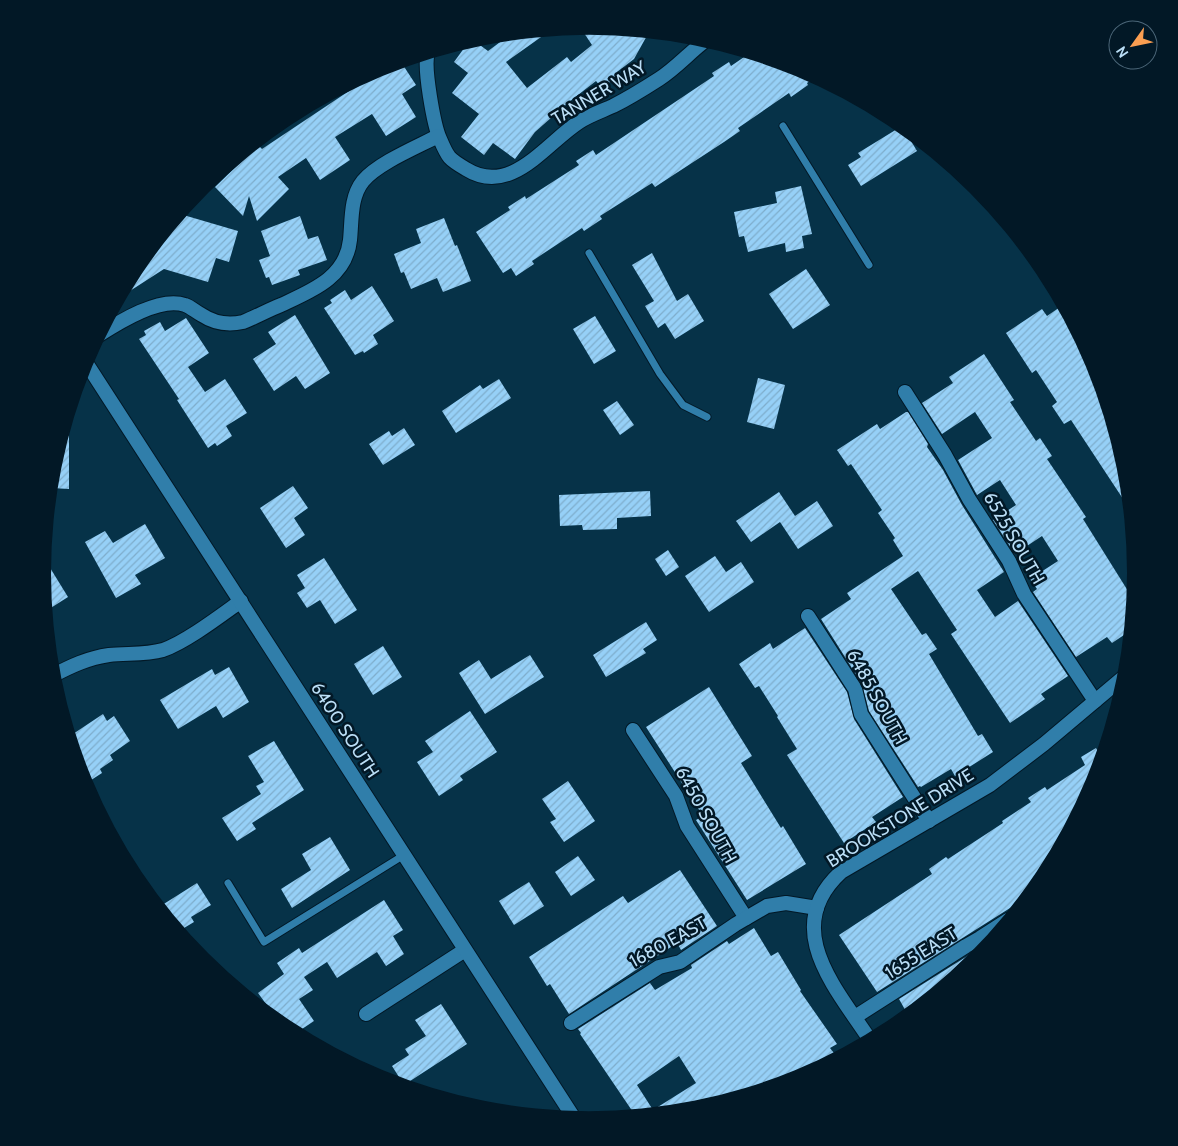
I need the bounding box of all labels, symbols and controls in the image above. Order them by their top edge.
north arrow [1108,20,1158,70]
text: N [1112,43,1132,61]
street label: TANNER WAY [548,56,651,130]
street label: 6525 SOUTH [979,488,1049,588]
street label: 6485 SOUTH [842,646,912,748]
street label: 6400 SOUTH [306,678,384,782]
street label: 6450 SOUTH [671,763,741,867]
street label: BROOKSTONE DRIVE [822,764,978,872]
street label: 1680 EAST [626,912,711,972]
street label: 1655 EAST [881,922,961,984]

